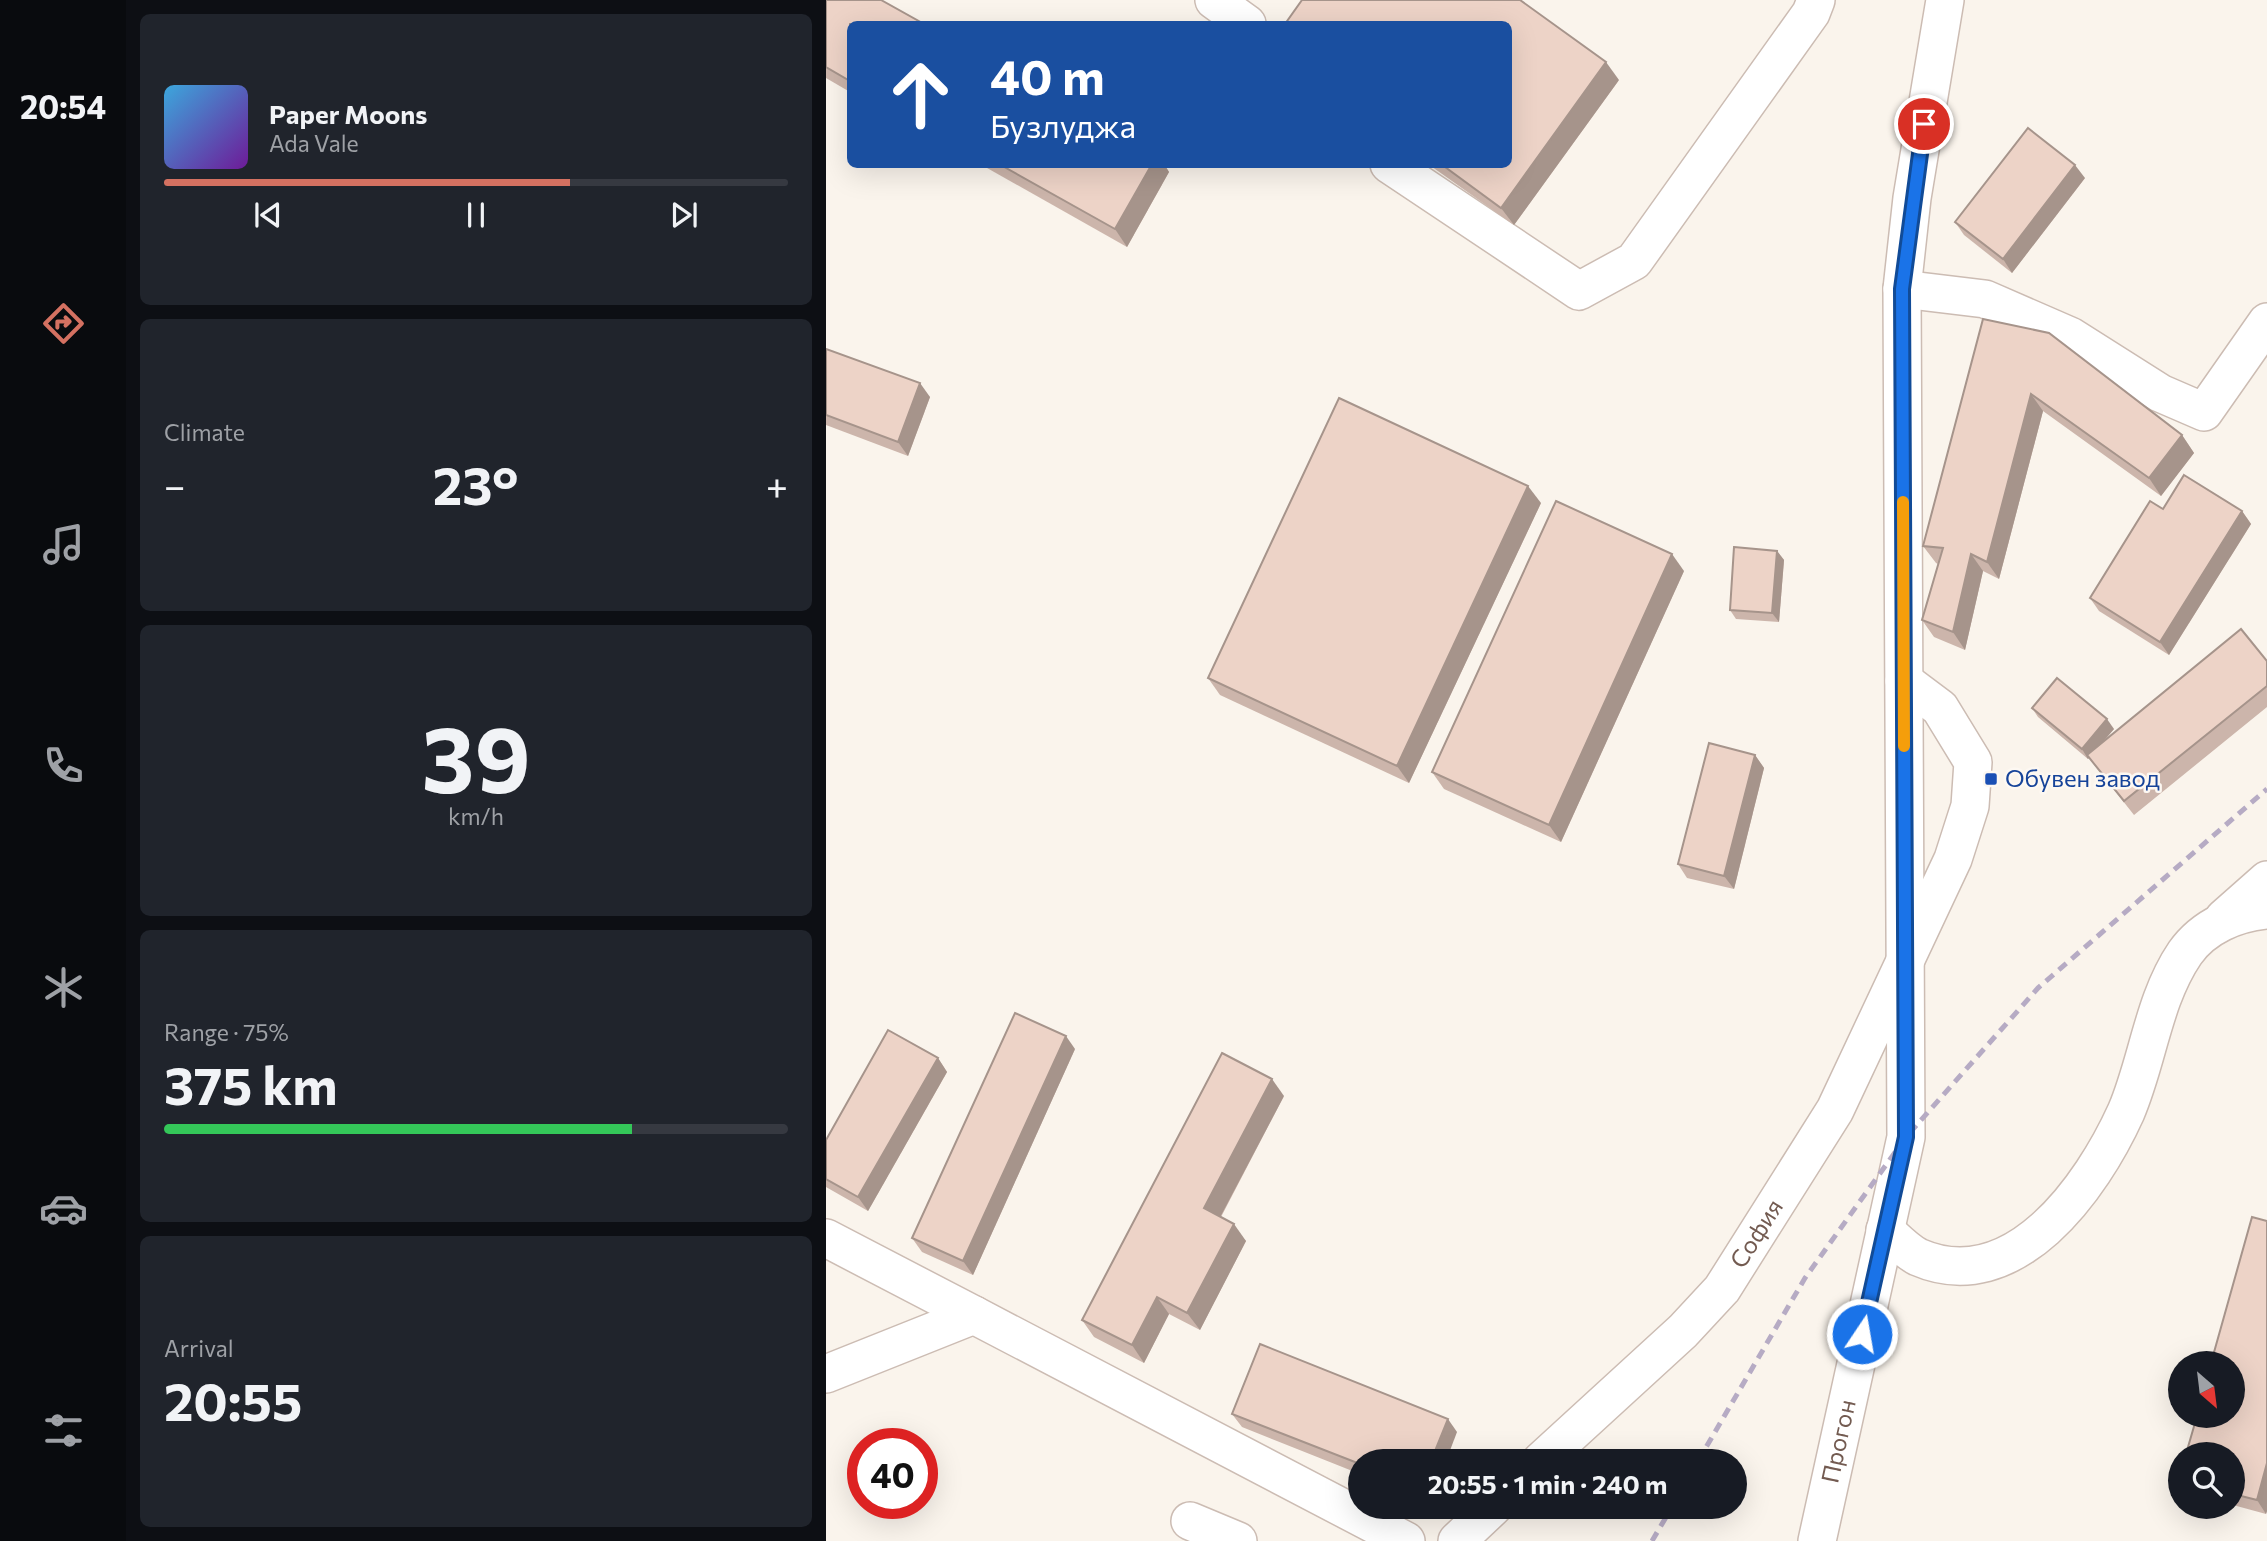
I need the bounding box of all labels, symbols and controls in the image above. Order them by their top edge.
text: 40 m [990,45,1105,105]
icon: ahead [875,49,966,140]
text: 20:54 [20,86,106,126]
pin [1894,94,1954,154]
text: Paper Moons [269,98,427,129]
text: Бузлуджа [990,105,1136,145]
icon: arrive [1905,105,1943,143]
text: Ada Vale [269,129,359,157]
icon: previous [249,196,287,234]
icon: pause [457,196,495,234]
icon: next [665,196,703,234]
icon: directions [39,299,88,348]
text: Climate [164,418,245,446]
text: 23° [433,452,519,516]
text: − [164,461,186,508]
text: + [766,461,788,508]
icon: music [39,520,88,569]
text: 39 [421,700,531,812]
icon: phone [39,741,88,790]
place label: Обувен завод [2005,763,2160,792]
marker: Обувен завод [1983,771,1999,787]
text: km/h [448,802,504,830]
icon: climate [39,963,88,1012]
text: Range · 75% [164,1018,289,1046]
text: 375 km [164,1052,338,1116]
icon: car [39,1184,88,1233]
street label: София [1723,1193,1788,1273]
position arrow [1825,1297,1899,1371]
text: Arrival [164,1334,234,1362]
north arrow [2168,1351,2245,1428]
map controls [2168,1351,2245,1519]
text: 20:55 [164,1368,302,1432]
street label: Прогон [1814,1397,1861,1486]
icon: filters [39,1406,88,1455]
speed limit sign: 40 [847,1428,938,1519]
button: search [2168,1442,2245,1519]
text: 20:55 · 1 min · 240 m [1428,1468,1667,1499]

